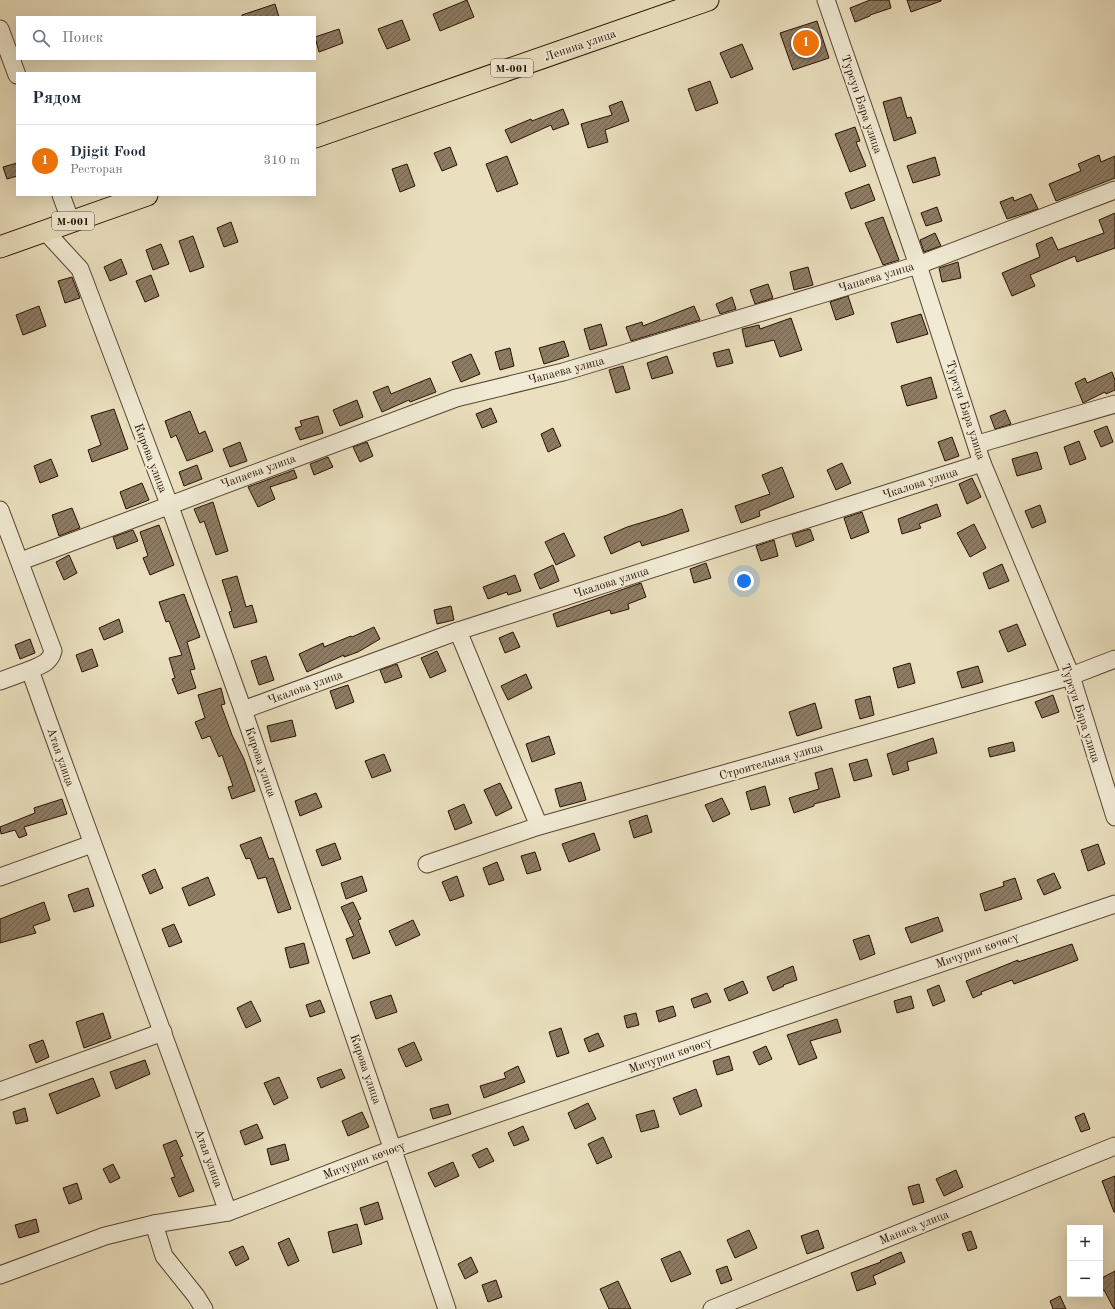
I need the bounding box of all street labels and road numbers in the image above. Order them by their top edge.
street label: Ленина улица [543,28,618,64]
street label: Турсун Бяра улица [839,53,884,155]
road number: М-001 [491,59,533,77]
road number: М-001 [52,212,94,230]
street label: Чапаева улица [837,261,916,295]
street label: Чапаева улица [527,355,606,387]
street label: Турсун Бяра улица [943,359,987,462]
street label: Кирова улица [131,422,169,495]
street label: Чапаева улица [219,453,297,491]
street label: Чкалова улица [881,466,960,502]
street label: Чкалова улица [572,565,651,601]
street label: Турсун Бяра улица [1058,662,1102,765]
street label: Чкалова улица [266,669,344,707]
street label: Кирова улица [242,726,278,799]
street label: Атая улица [44,727,76,788]
street label: Строительная улица [718,741,825,783]
street label: Мичурин көчөсү [934,931,1021,971]
street label: Кирова улица [347,1033,383,1106]
street label: Мичурин көчөсү [627,1036,714,1076]
street label: Атая улица [192,1128,224,1189]
street label: Мичурин көчөсү [322,1140,408,1182]
street label: Манаса улица [878,1209,951,1247]

